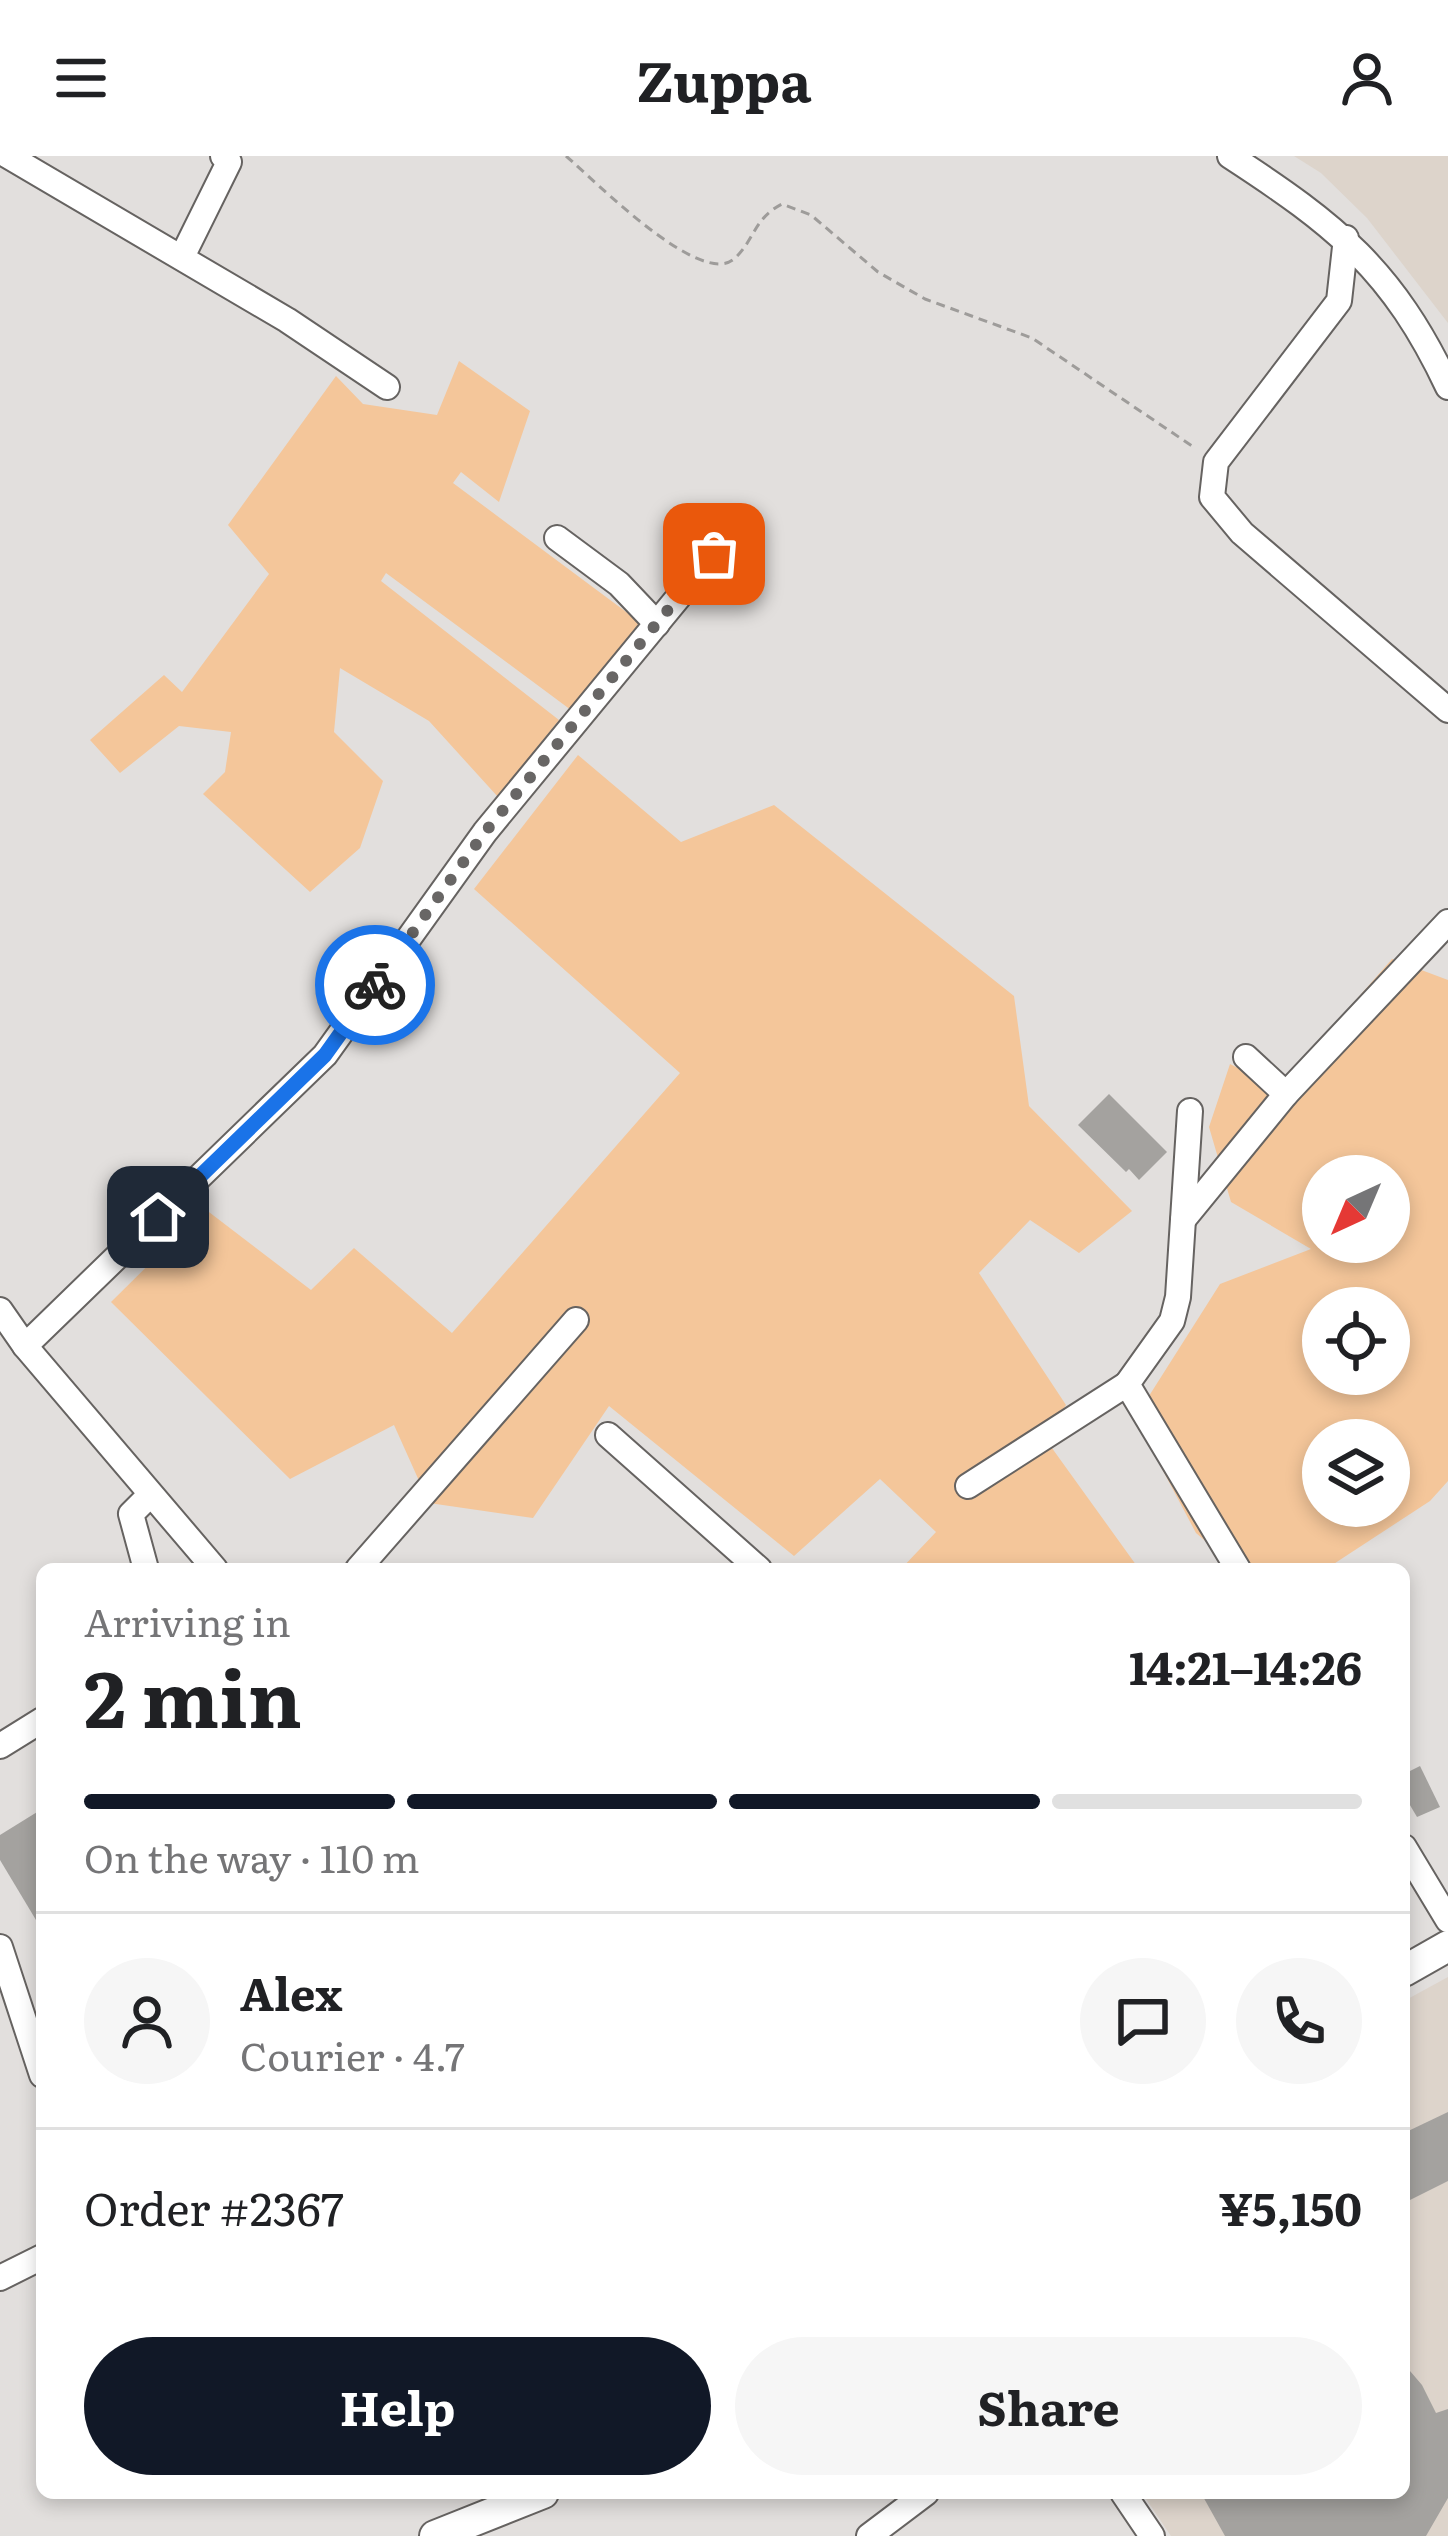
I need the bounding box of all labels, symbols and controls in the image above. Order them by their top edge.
text: Zuppa [637,38,811,119]
icon: menu [48,45,114,111]
icon: person [1334,45,1400,111]
pin [663,503,765,605]
icon: bag [681,521,747,587]
courier [315,925,435,1045]
icon: bike [342,952,408,1018]
north arrow [1302,1155,1410,1263]
map controls [1302,1155,1410,1527]
pin [107,1166,209,1268]
icon: home [125,1184,191,1250]
button: locate [1302,1287,1410,1395]
button: layers [1302,1419,1410,1527]
text: Arriving in [84,1591,291,1649]
text: 14:21–14:26 [1129,1632,1362,1699]
text: 2 min [84,1636,302,1752]
text: On the way · 110 m [84,1827,420,1885]
button: person [84,1958,210,2084]
text: Alex [240,1958,342,2025]
button: chat [1080,1958,1206,2084]
button: phone [1236,1958,1362,2084]
text: Courier · 4.7 [240,2025,465,2083]
text: Order #2367 [84,2173,344,2240]
text: ¥5,150 [1218,2173,1362,2240]
button: Help [84,2337,711,2475]
button: Share [735,2337,1362,2475]

